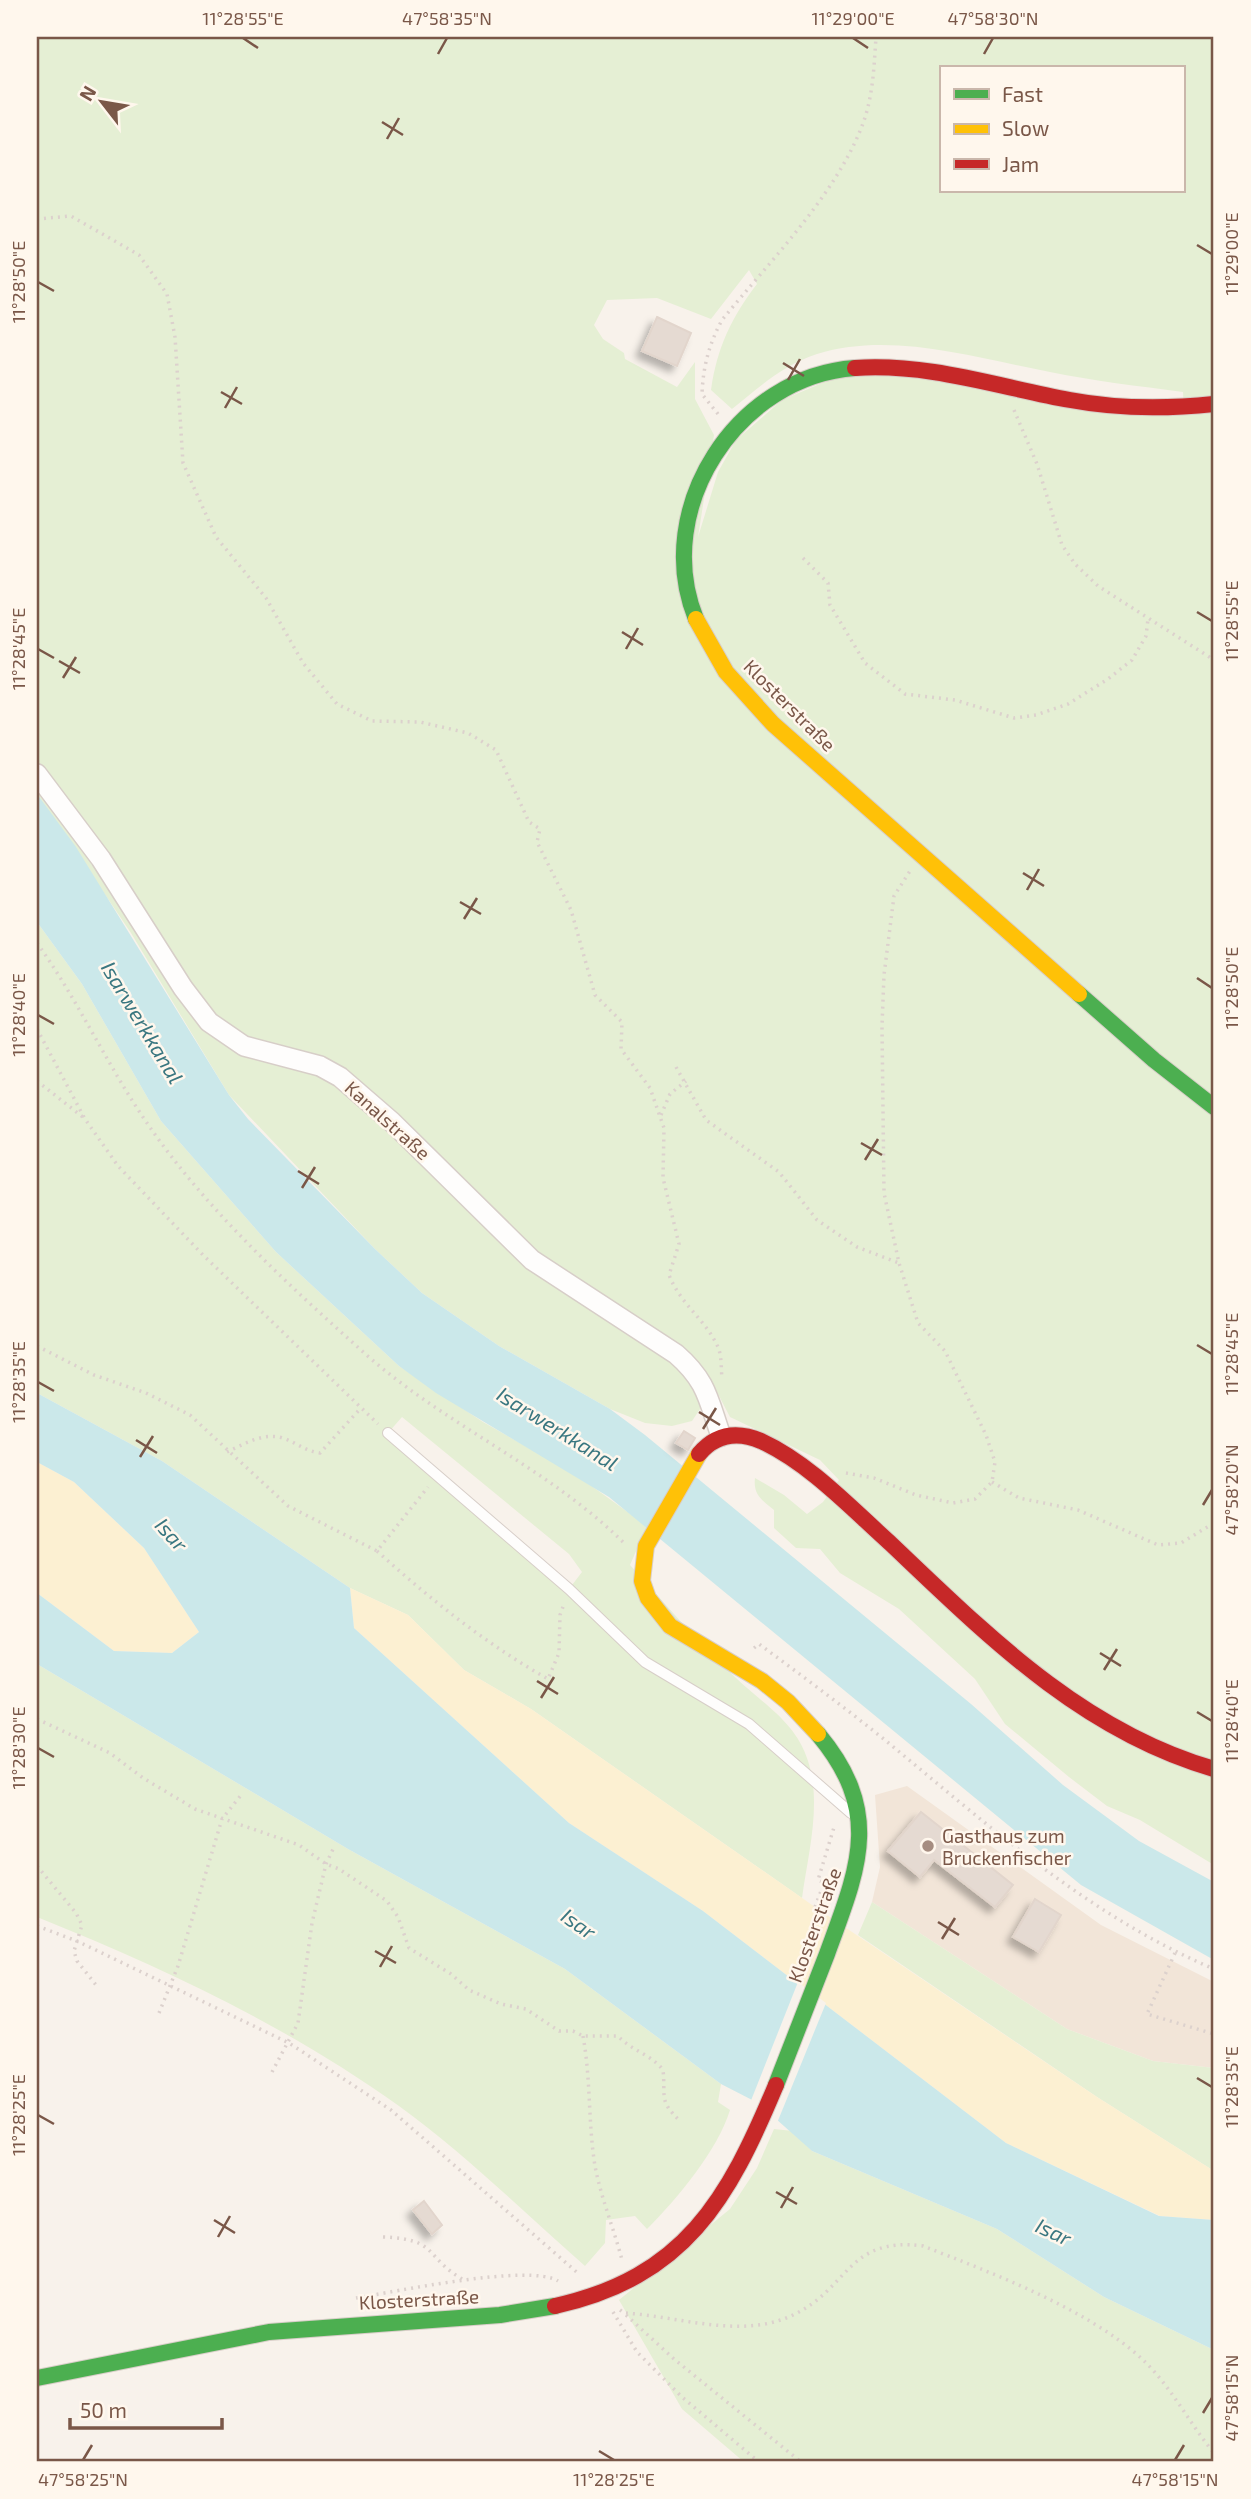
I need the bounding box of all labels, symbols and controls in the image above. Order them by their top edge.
text: 11°28'55"E [202,7,284,29]
text: 47°58'35"N [402,7,492,29]
text: 11°29'00"E [811,7,895,29]
text: 47°58'30"N [947,7,1039,29]
north arrow [66,66,136,136]
legend [940,66,1184,192]
text: N [74,81,100,105]
text: Fast [1002,81,1043,106]
text: Slow [1002,115,1049,140]
text: Jam [1002,151,1039,176]
text: 11°29'00"E [1220,212,1242,296]
text: 11°28'50"E [7,241,29,323]
text: 11°28'55"E [1220,580,1242,662]
text: 11°28'45"E [7,608,29,690]
street label: Klosterstraße [739,654,841,756]
text: 11°28'50"E [1220,947,1242,1029]
water label: Isarwerkkanal [97,956,189,1088]
text: 11°28'40"E [7,973,29,1057]
street label: Kanalstraße [341,1076,435,1164]
text: 11°28'45"E [1220,1313,1242,1395]
text: 11°28'35"E [7,1341,29,1423]
water label: Isarwerkkanal [493,1381,623,1475]
text: 47°58'20"N [1220,1444,1242,1536]
water label: Isar [150,1512,194,1556]
text: 11°28'40"E [1220,1679,1242,1763]
text: 11°28'30"E [7,1707,29,1789]
place label: Gasthaus zum Bruckenfischer [942,1824,1072,1869]
marker: Gasthaus zum Bruckenfischer [920,1838,936,1854]
street label: Klosterstraße [783,1865,845,1985]
water label: Isar [557,1902,602,1944]
text: 11°28'35"E [1220,2046,1242,2128]
text: 11°28'25"E [7,2074,29,2156]
water label: Isar [1032,2212,1076,2250]
street label: Klosterstraße [358,2284,480,2314]
text: 47°58'15"N [1220,2354,1242,2442]
scale bar [70,2387,222,2431]
text: 50 m [80,2397,127,2422]
text: 47°58'25"N [38,2468,128,2490]
text: 11°28'25"E [573,2468,655,2490]
text: 47°58'15"N [1131,2468,1219,2490]

